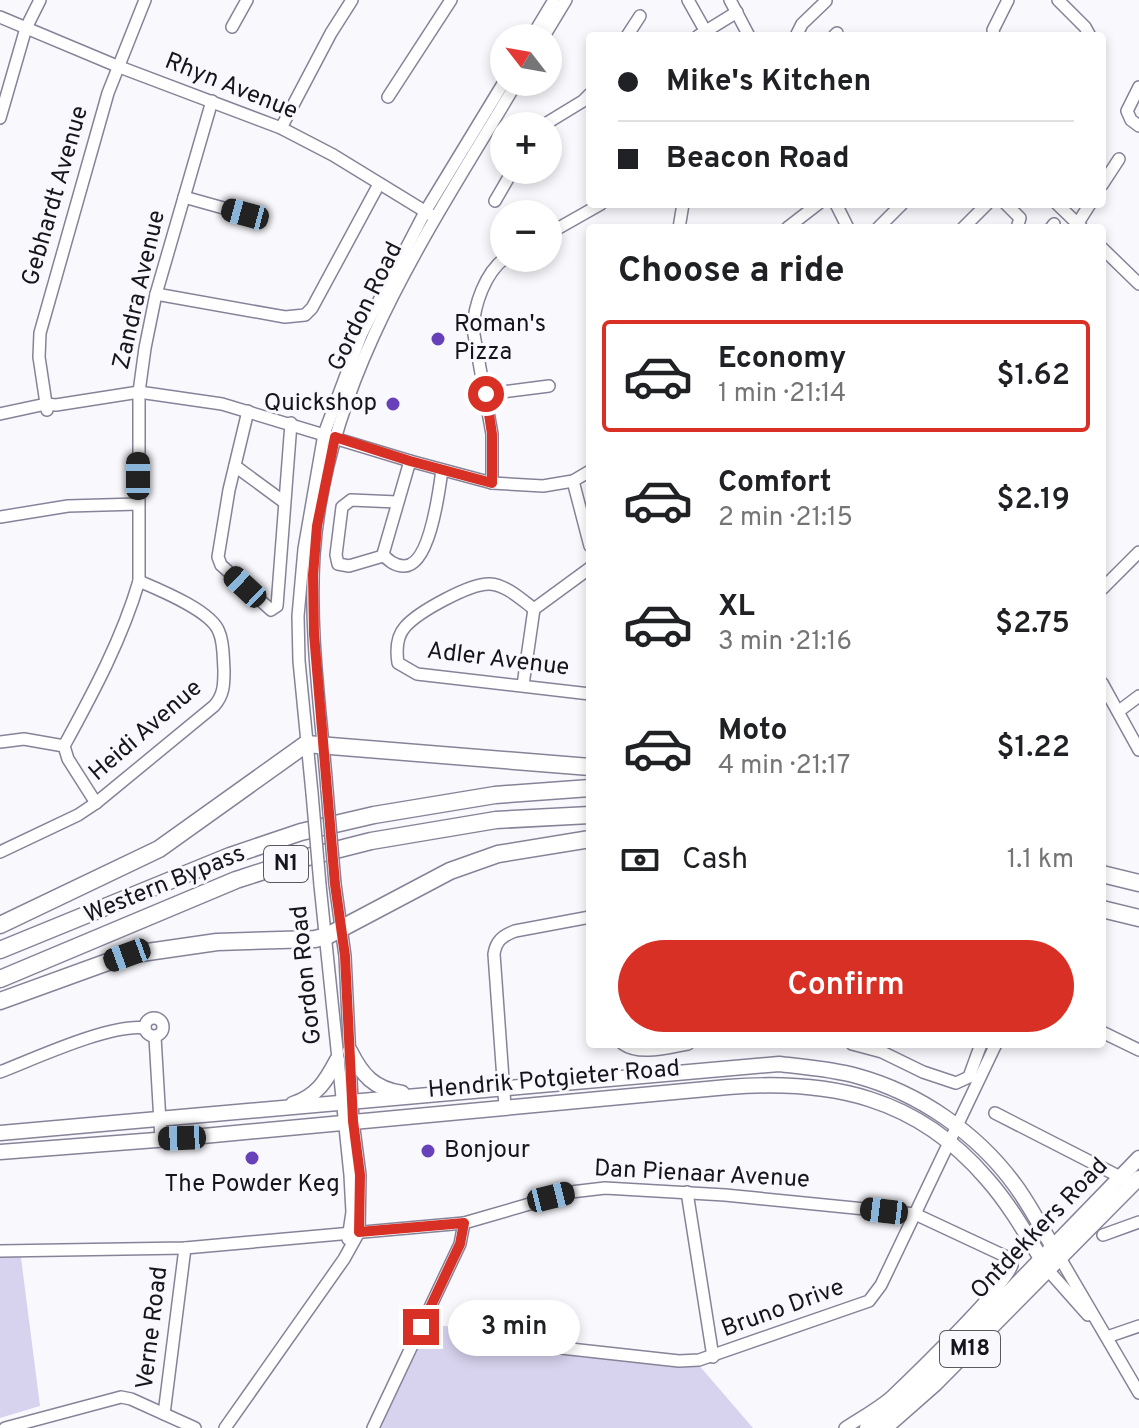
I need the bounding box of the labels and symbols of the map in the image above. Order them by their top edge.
north arrow [490,24,562,96]
street label: Rhyn Avenue [160,47,302,127]
street label: Gebhardt Avenue [16,103,96,289]
car [219,196,271,232]
street label: Zandra Avenue [107,208,173,372]
street label: Gordon Road [322,238,410,376]
place label: Roman's Pizza [454,310,546,368]
marker: Roman's Pizza [429,330,447,348]
route start [468,376,504,412]
place label: Quickshop [264,389,377,419]
marker: Quickshop [384,395,402,413]
car [126,452,150,500]
car [219,562,271,612]
street label: Adler Avenue [425,636,571,684]
street label: Heidi Avenue [83,674,209,788]
street label: Western Bypass [80,839,250,931]
road number: N1 [264,846,308,882]
street label: Gordon Road [285,904,329,1046]
car [100,936,154,974]
street label: Hendrik Potgieter Road [427,1054,681,1106]
car [158,1125,206,1151]
place label: Bonjour [444,1136,530,1166]
marker: Bonjour [419,1142,437,1160]
marker: The Powder Keg [243,1149,261,1167]
street label: Ontdekkers Road [965,1152,1115,1306]
street label: Dan Pienaar Avenue [593,1154,811,1196]
place label: The Powder Keg [164,1170,340,1200]
car [525,1180,577,1214]
car [859,1196,909,1226]
street label: Verne Road [131,1265,175,1391]
street label: Bruno Drive [718,1273,848,1345]
callout: 3 min [449,1299,581,1355]
route end [403,1309,439,1345]
road number: M18 [940,1331,1000,1367]

